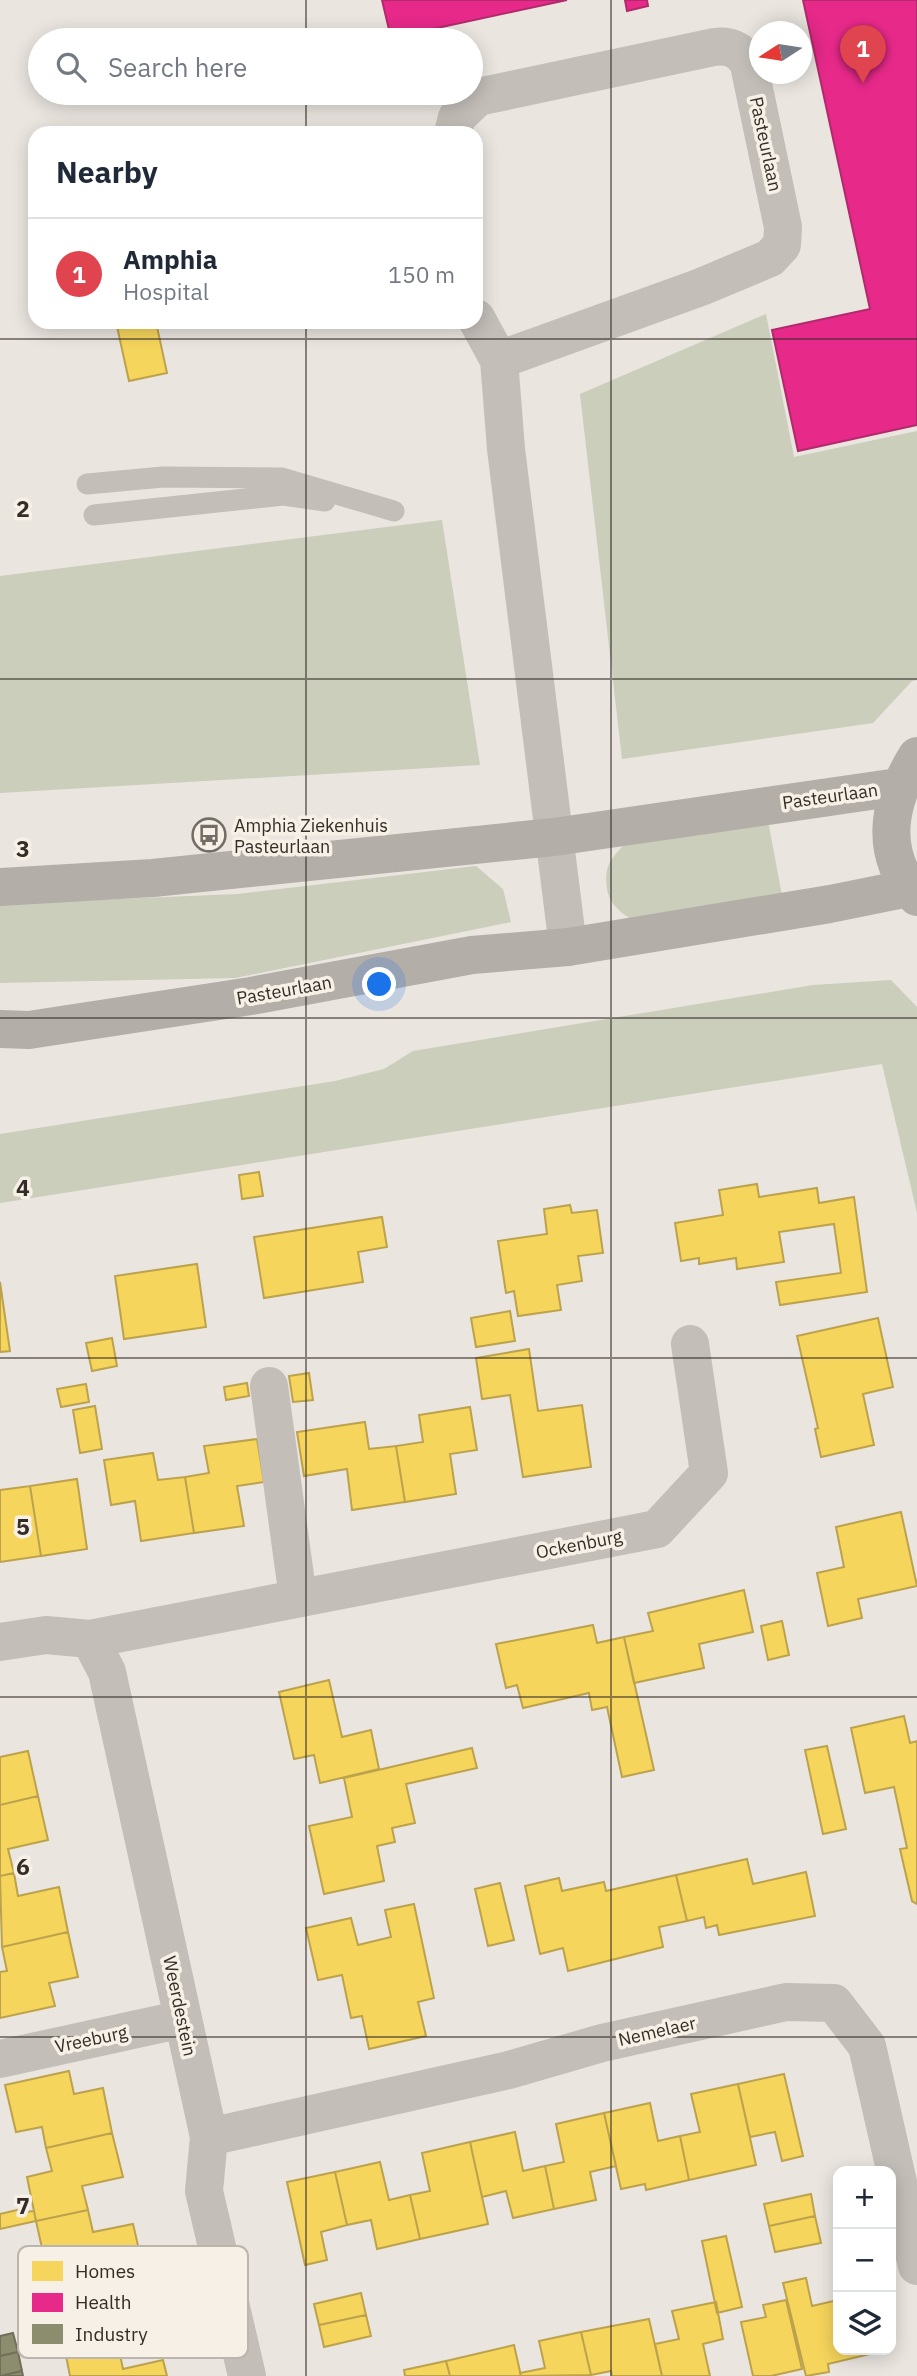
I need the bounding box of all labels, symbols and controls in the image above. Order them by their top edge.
north arrow [749,21,812,84]
pin: 1 [840,25,886,83]
search box [28,28,483,105]
icon: search [52,48,90,86]
text: Search here [108,50,247,84]
street label: Pasteurlaan [745,95,787,193]
text: Nearby [56,152,158,191]
text: Amphia [123,242,218,276]
text: 1 [72,259,86,289]
text: 150 m [388,259,455,289]
text: Hospital [123,276,209,306]
text: 2 [16,493,30,523]
street label: Pasteurlaan [781,778,879,814]
place label: Amphia Ziekenhuis Pasteurlaan [234,814,388,858]
bus stop icon: Amphia Ziekenhuis Pasteurlaan [190,816,228,854]
text: 3 [16,833,30,863]
your location [362,967,396,1001]
street label: Pasteurlaan [235,970,333,1010]
text: 4 [16,1172,30,1202]
text: 5 [16,1511,30,1541]
street label: Ockenburg [534,1524,625,1564]
text: 6 [16,1851,30,1881]
street label: Weerdestein [158,1954,202,2058]
street label: Nemelaer [616,2011,699,2051]
street label: Vreeburg [53,2020,130,2058]
map controls [833,2166,896,2355]
button: + [833,2166,896,2229]
text: 7 [16,2190,30,2220]
button: − [833,2229,896,2292]
legend [18,2246,248,2358]
text: Homes [75,2259,135,2283]
text: Health [75,2290,132,2314]
button: layers [833,2292,896,2355]
text: Industry [75,2322,148,2346]

